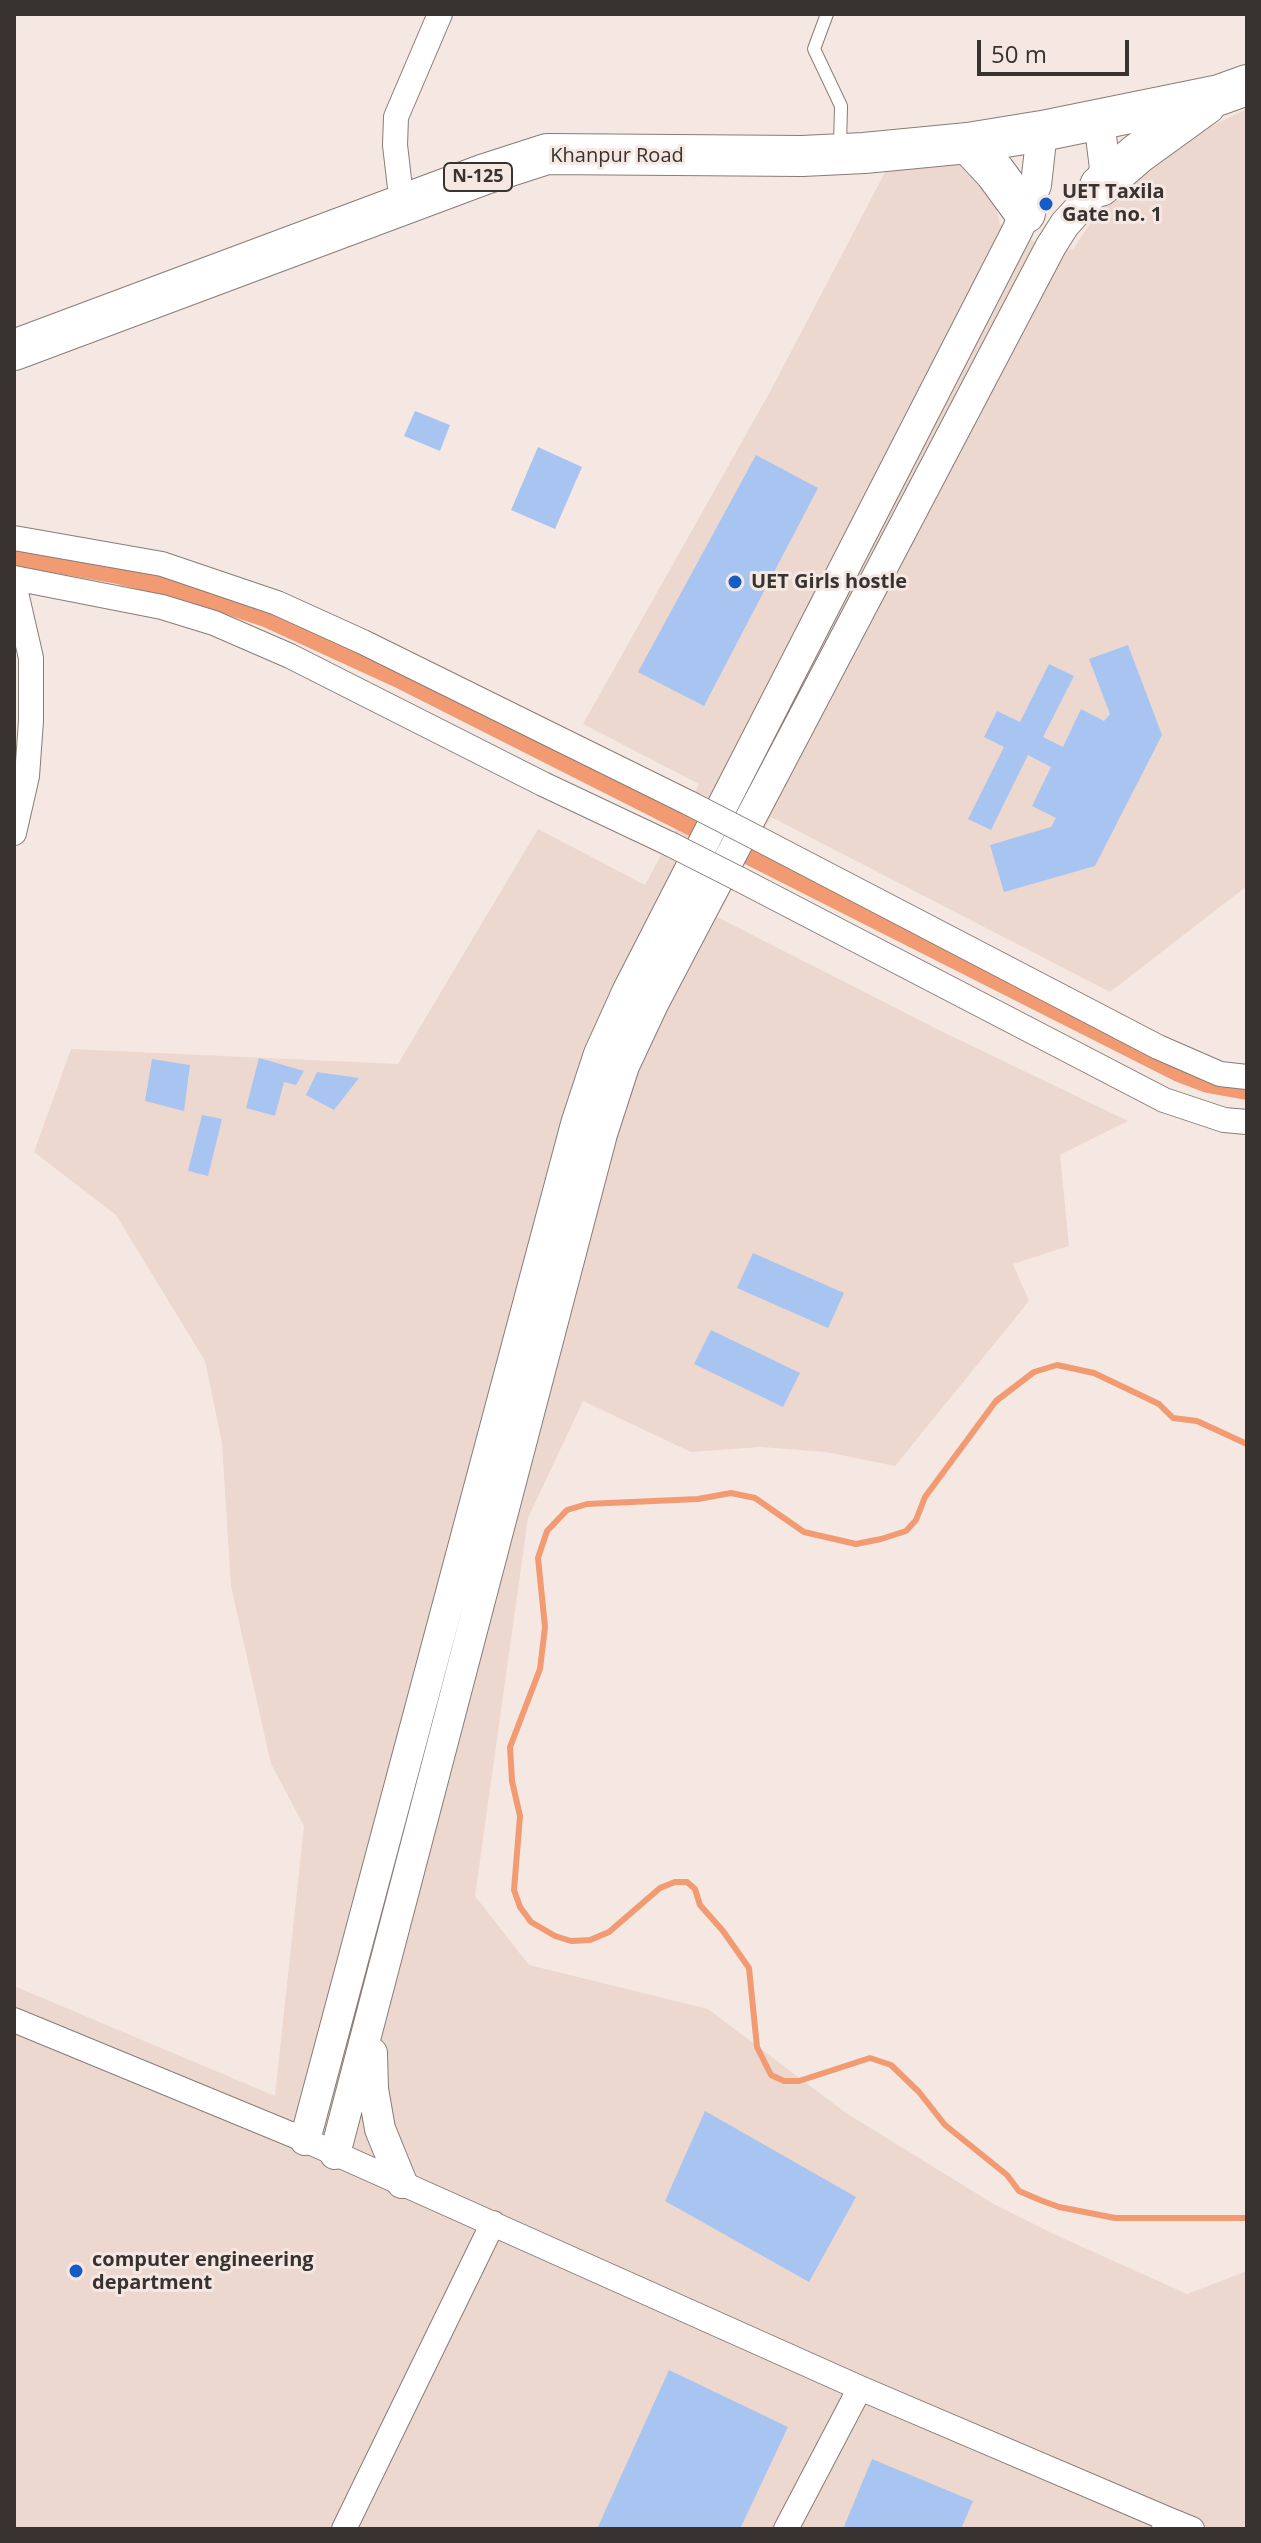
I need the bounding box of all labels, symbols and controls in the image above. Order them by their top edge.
scale bar [981,24,1133,74]
text: 50 m [991,37,1047,70]
street label: Khanpur Road [550,144,684,168]
road number: N-125 [444,163,512,191]
place label: UET Taxila Gate no. 1 [1062,180,1165,227]
marker: UET Taxila Gate no. 1 [1037,195,1055,213]
place label: UET Girls hostle [751,570,907,594]
marker: UET Girls hostle [726,573,744,591]
place label: computer engineering department [92,2248,314,2295]
marker: computer engineering department [67,2262,85,2280]

